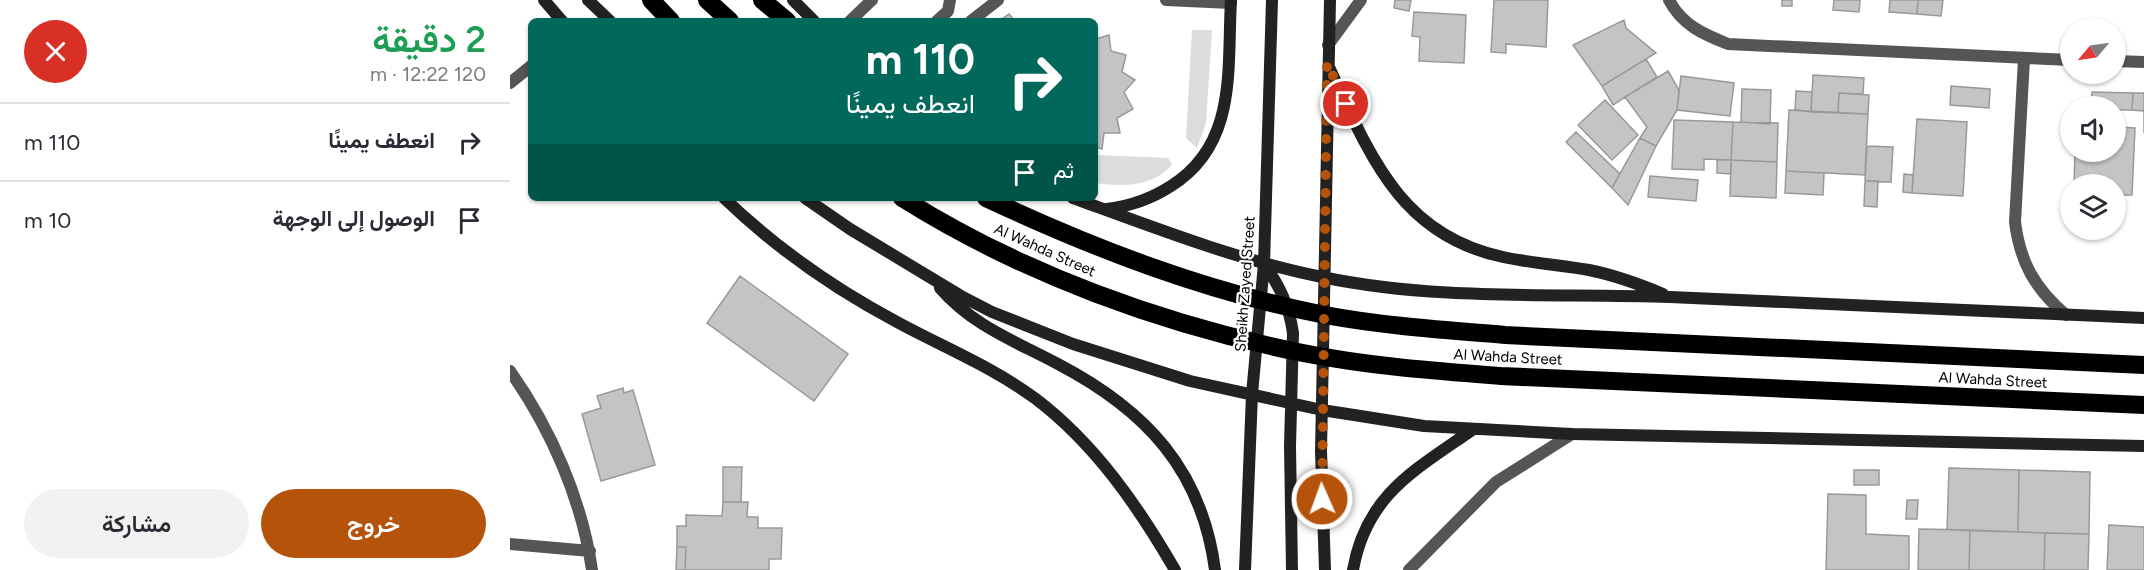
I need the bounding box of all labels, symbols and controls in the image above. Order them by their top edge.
text: 2 دقيقة [372,18,486,61]
north arrow [2060,18,2126,84]
map controls [2060,18,2126,240]
button: close [24,20,87,83]
text: 110 m [866,34,975,85]
icon: right [996,42,1074,120]
text: 120 m · 12:22 [370,62,486,86]
pin [1320,78,1371,129]
text: انعطف يمينًا [846,87,975,120]
icon: arrive [1329,87,1362,120]
button: sound [2060,96,2126,162]
icon: right [453,126,486,159]
text: انعطف يمينًا [328,127,435,154]
text: 110 m [24,129,80,156]
icon: arrive [1008,156,1041,189]
text: ثم [1053,157,1074,184]
button: layers [2060,174,2126,240]
icon: arrive [453,204,486,237]
text: الوصول إلى الوجهة [272,205,435,232]
text: 10 m [24,207,71,234]
street label: Sheikh Zayed Street [1231,215,1259,353]
street label: Al Wahda Street [991,220,1099,281]
street label: Al Wahda Street [1453,345,1563,369]
street label: Al Wahda Street [1938,368,2048,392]
position arrow [1290,467,1354,531]
button: مشاركة [24,489,249,558]
button: خروج [261,489,486,558]

